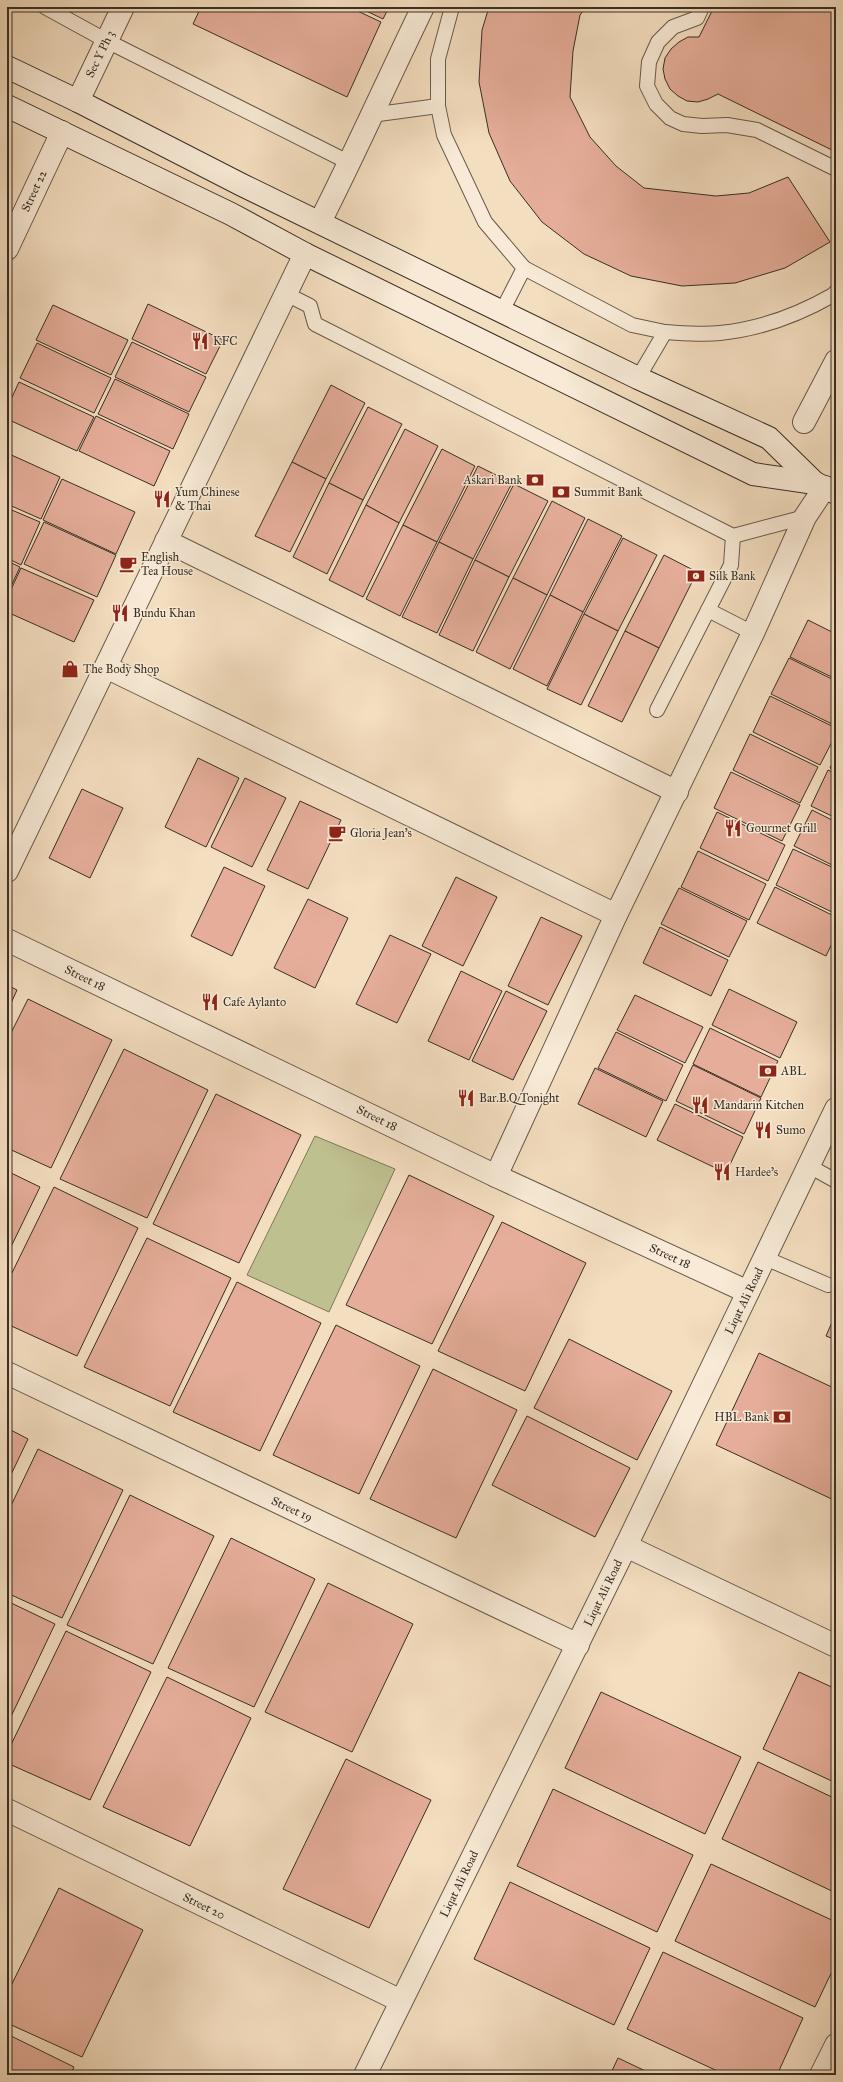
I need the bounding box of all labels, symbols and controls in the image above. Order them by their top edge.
street label: Sec Y Ph 3 [83,28,117,80]
street label: Street 22 [18,168,50,214]
restaurant icon: KFC [190,331,210,351]
place label: KFC [213,334,238,348]
bank icon: Askari Bank [525,470,545,490]
place label: Askari Bank [462,473,522,487]
bank icon: Summit Bank [551,482,571,502]
place label: Yum Chinese & Thai [175,485,240,513]
place label: Summit Bank [574,485,643,499]
restaurant icon: Yum Chinese & Thai [152,489,172,509]
place label: English Tea House [141,550,193,578]
cafe icon: English Tea House [118,554,138,574]
bank icon: Silk Bank [686,566,706,586]
place label: Silk Bank [709,569,756,583]
restaurant icon: Bundu Khan [110,603,130,623]
place label: Bundu Khan [133,606,196,620]
shop icon: The Body Shop [60,659,80,679]
place label: The Body Shop [83,662,159,676]
restaurant icon: Gourmet Grill [723,818,743,838]
place label: Gourmet Grill [746,821,817,835]
cafe icon: Gloria Jean's [327,823,347,843]
place label: Gloria Jean's [350,826,412,841]
street label: Street 18 [62,962,108,994]
restaurant icon: Cafe Aylanto [200,992,220,1012]
place label: Cafe Aylanto [223,995,286,1009]
bank icon: ABL [758,1061,778,1081]
place label: ABL [780,1064,806,1078]
restaurant icon: Bar.B.Q Tonight [456,1088,476,1108]
place label: Bar.B.Q Tonight [479,1091,560,1106]
restaurant icon: Mandarin Kitchen [690,1095,710,1115]
place label: Mandarin Kitchen [713,1098,805,1112]
street label: Street 18 [354,1102,400,1134]
restaurant icon: Sumo [753,1120,773,1140]
place label: Sumo [776,1123,805,1137]
restaurant icon: Hardee's [712,1162,732,1182]
place label: Hardee's [735,1165,778,1179]
street label: Street 18 [647,1240,693,1272]
street label: Liqat Ali Road [722,1265,767,1337]
bank icon: HBL Bank [772,1407,792,1427]
place label: HBL Bank [714,1410,769,1424]
street label: Street 19 [269,1493,315,1525]
street label: Liqat Ali Road [581,1557,626,1629]
street label: Liqat Ali Road [437,1848,482,1920]
street label: Street 20 [181,1890,227,1922]

